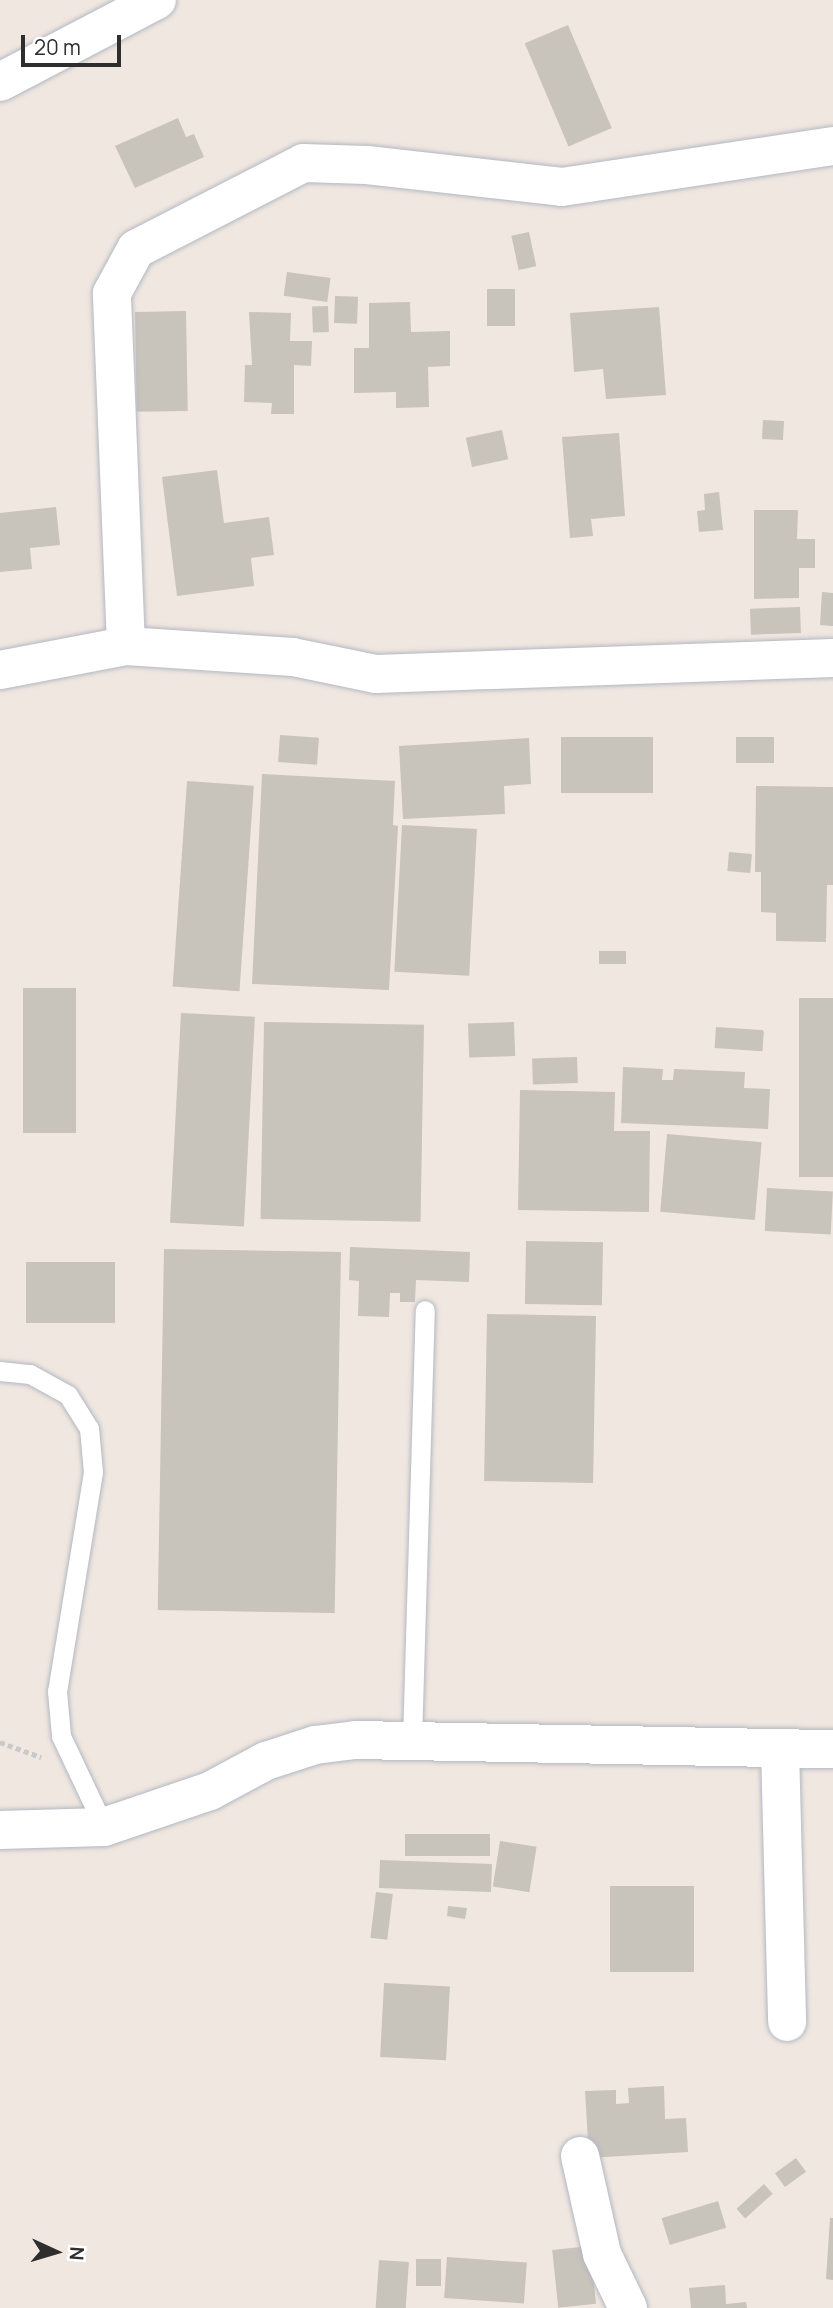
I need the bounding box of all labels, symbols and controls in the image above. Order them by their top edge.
scale bar [24,21,124,65]
text: 20 m [34,33,81,61]
north arrow [21,2217,91,2287]
text: N [64,2246,90,2261]

